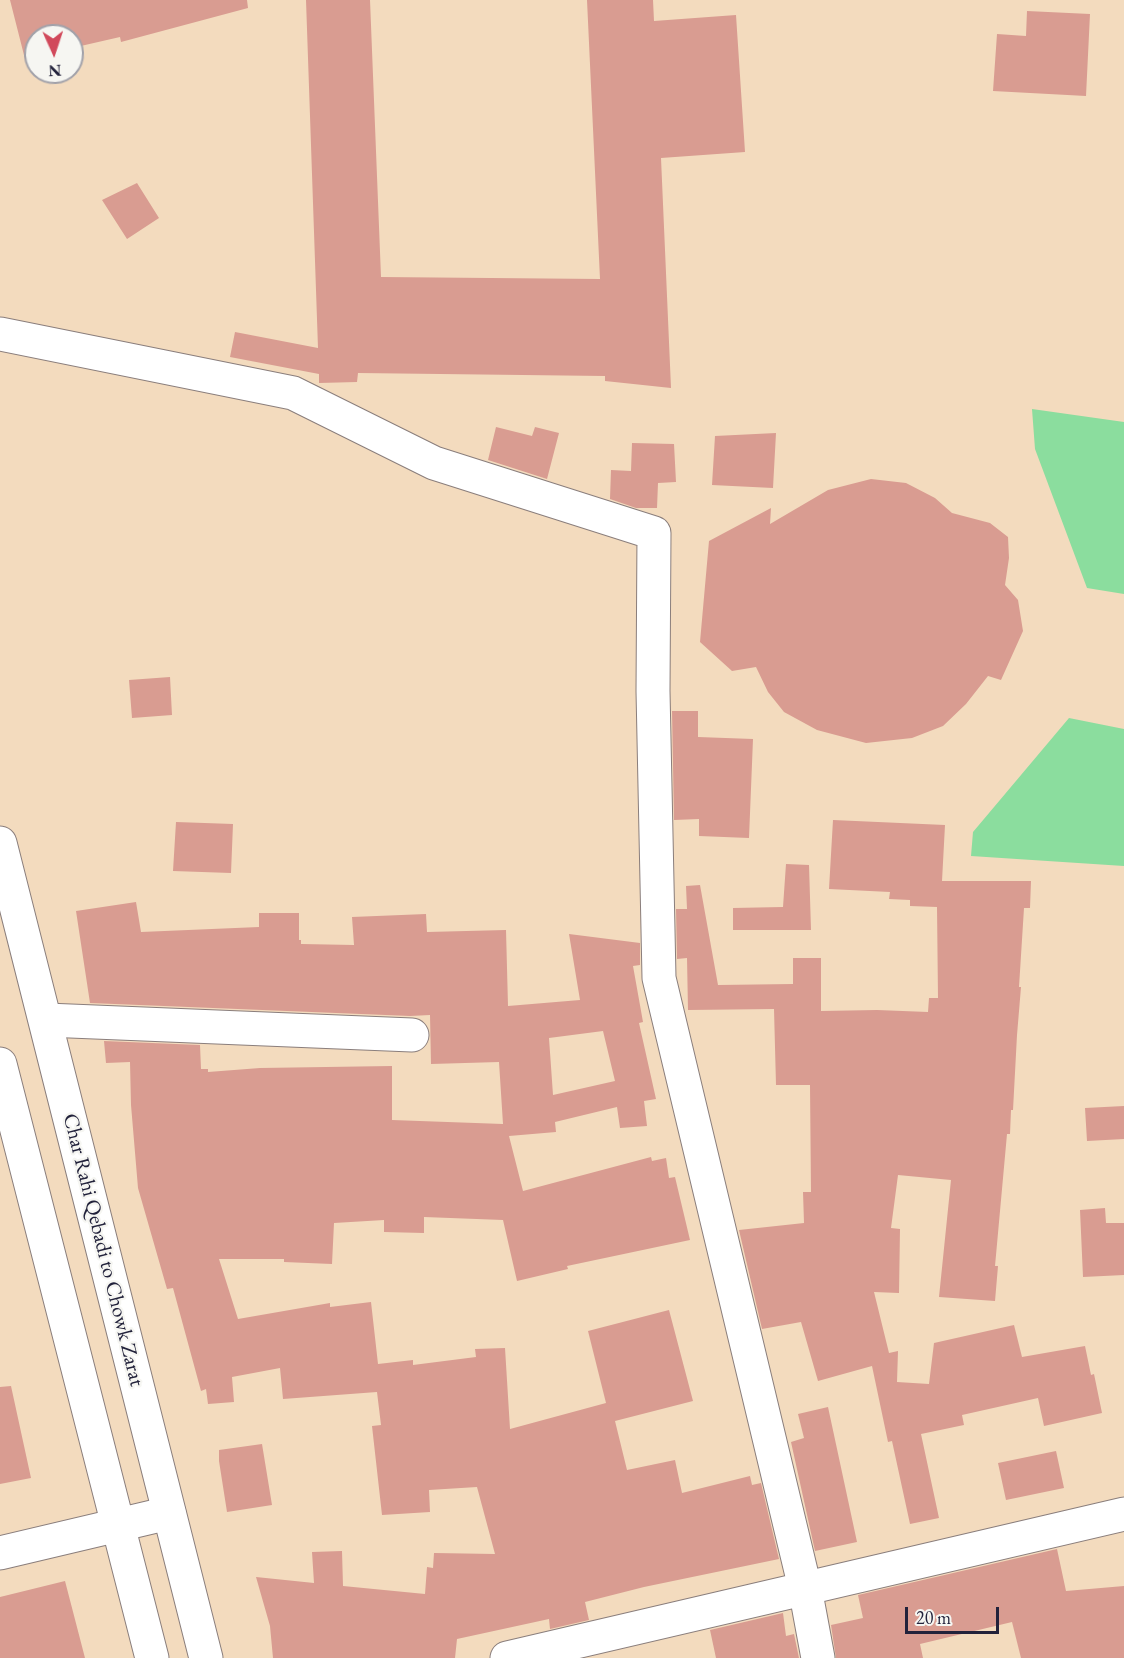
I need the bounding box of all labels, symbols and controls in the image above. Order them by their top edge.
north arrow [24,24,84,84]
text: N [48,60,62,81]
street label: Char Rahi Qebadi to Chowk Zarat [57,1111,149,1389]
scale bar [908,1595,1002,1633]
text: 20 m [916,1606,951,1629]

